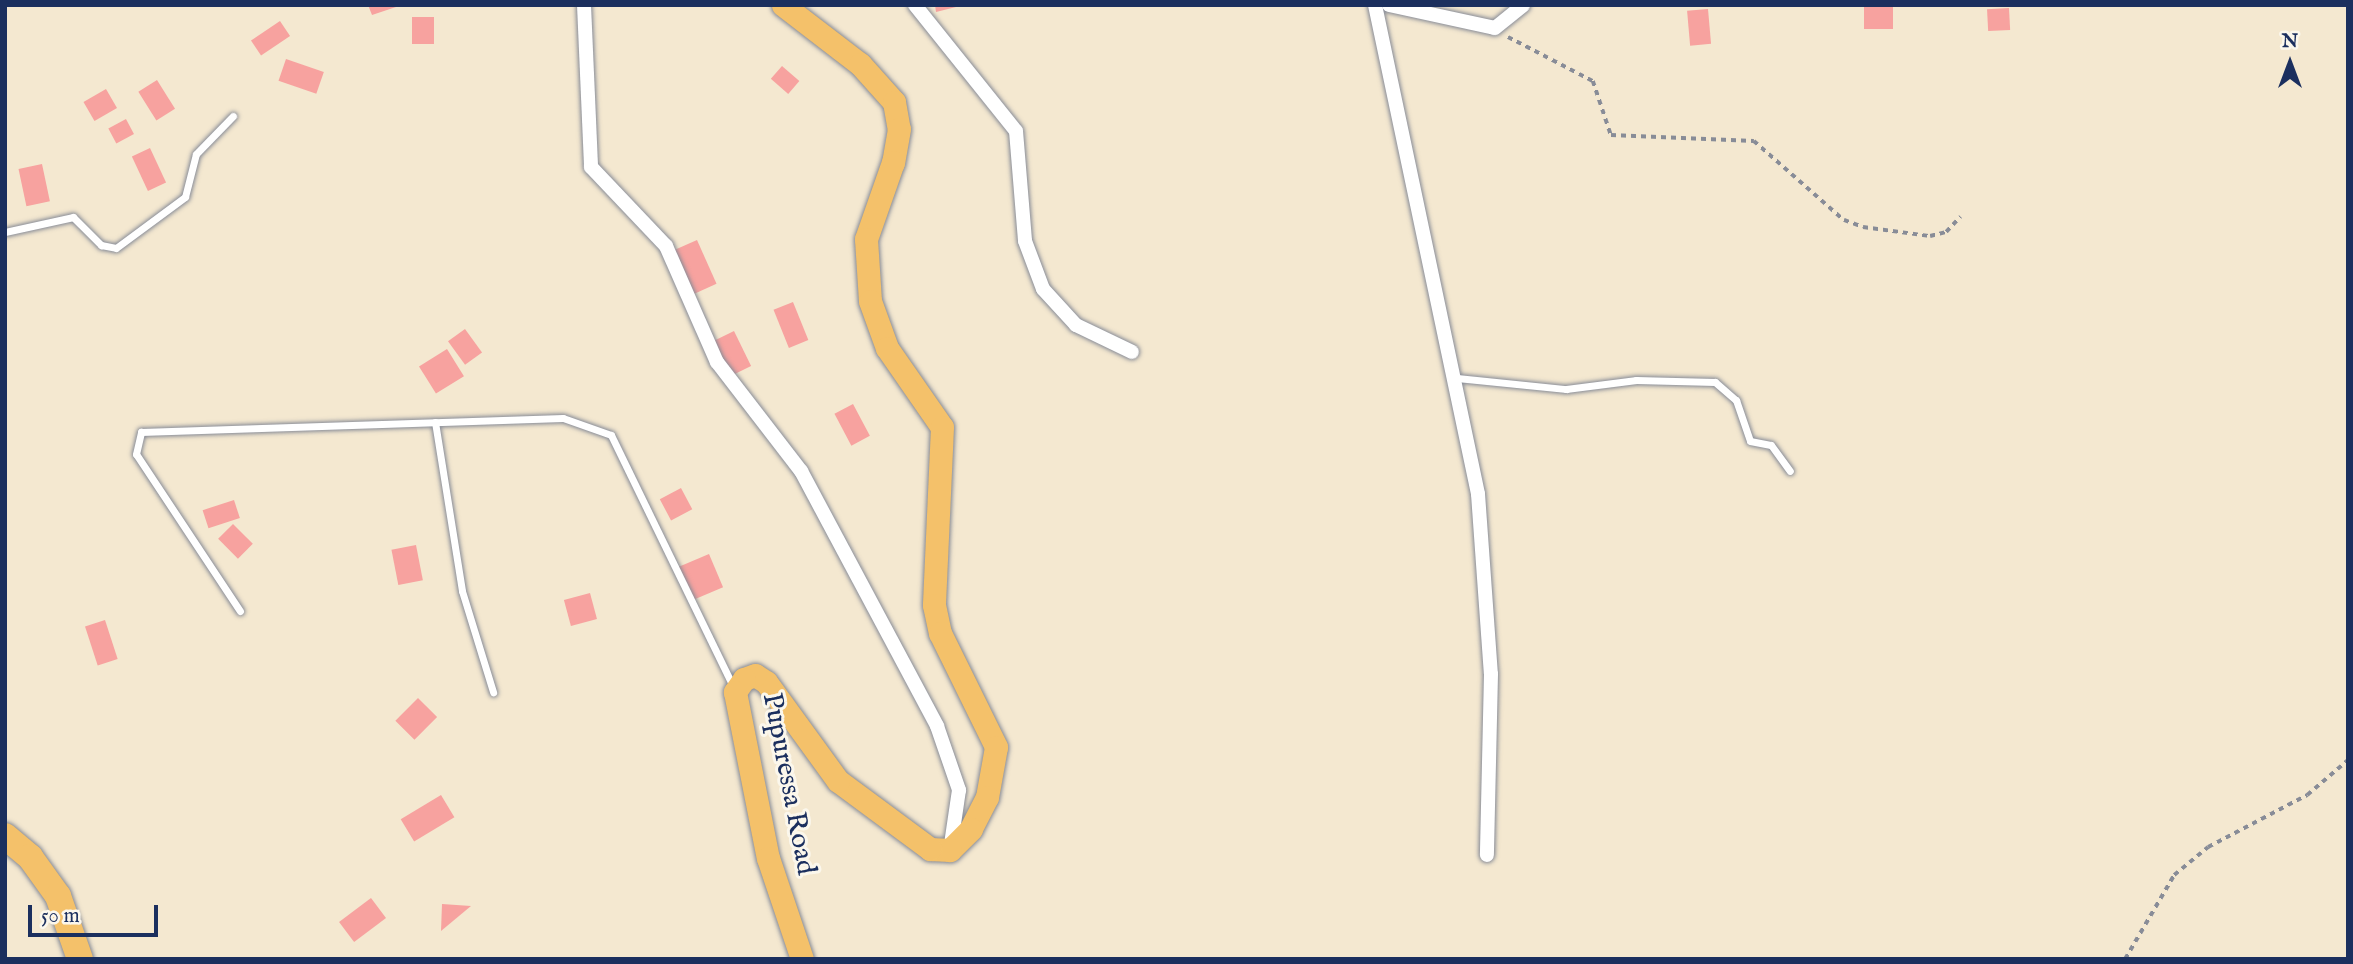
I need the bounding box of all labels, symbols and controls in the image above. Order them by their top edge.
north arrow [2255,28,2325,98]
text: N [2282,30,2298,54]
street label: Pupuressa Road [754,690,822,878]
scale bar [32,890,161,934]
text: 50 m [41,903,80,930]

